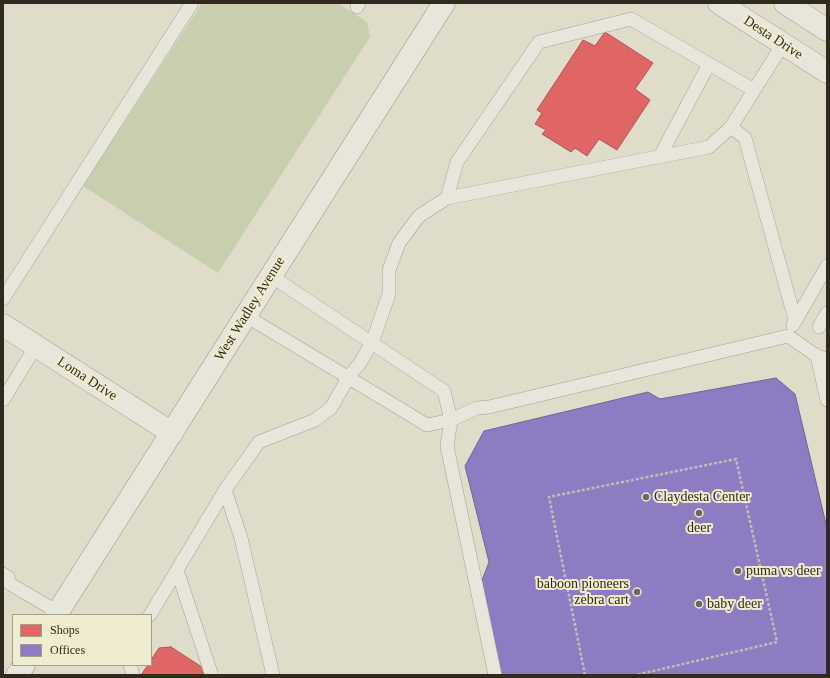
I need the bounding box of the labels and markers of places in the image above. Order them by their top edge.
place label: Claydesta Center [654,489,750,505]
marker: Claydesta Center [641,492,651,502]
marker: deer [694,508,704,518]
place label: deer [687,520,711,536]
place label: puma vs deer [746,563,821,579]
marker: puma vs deer [733,566,743,576]
place label: baboon pioneers zebra cart [537,576,629,608]
marker: baboon pioneers zebra cart [632,587,642,597]
place label: baby deer [707,596,762,612]
marker: baby deer [694,599,704,609]

